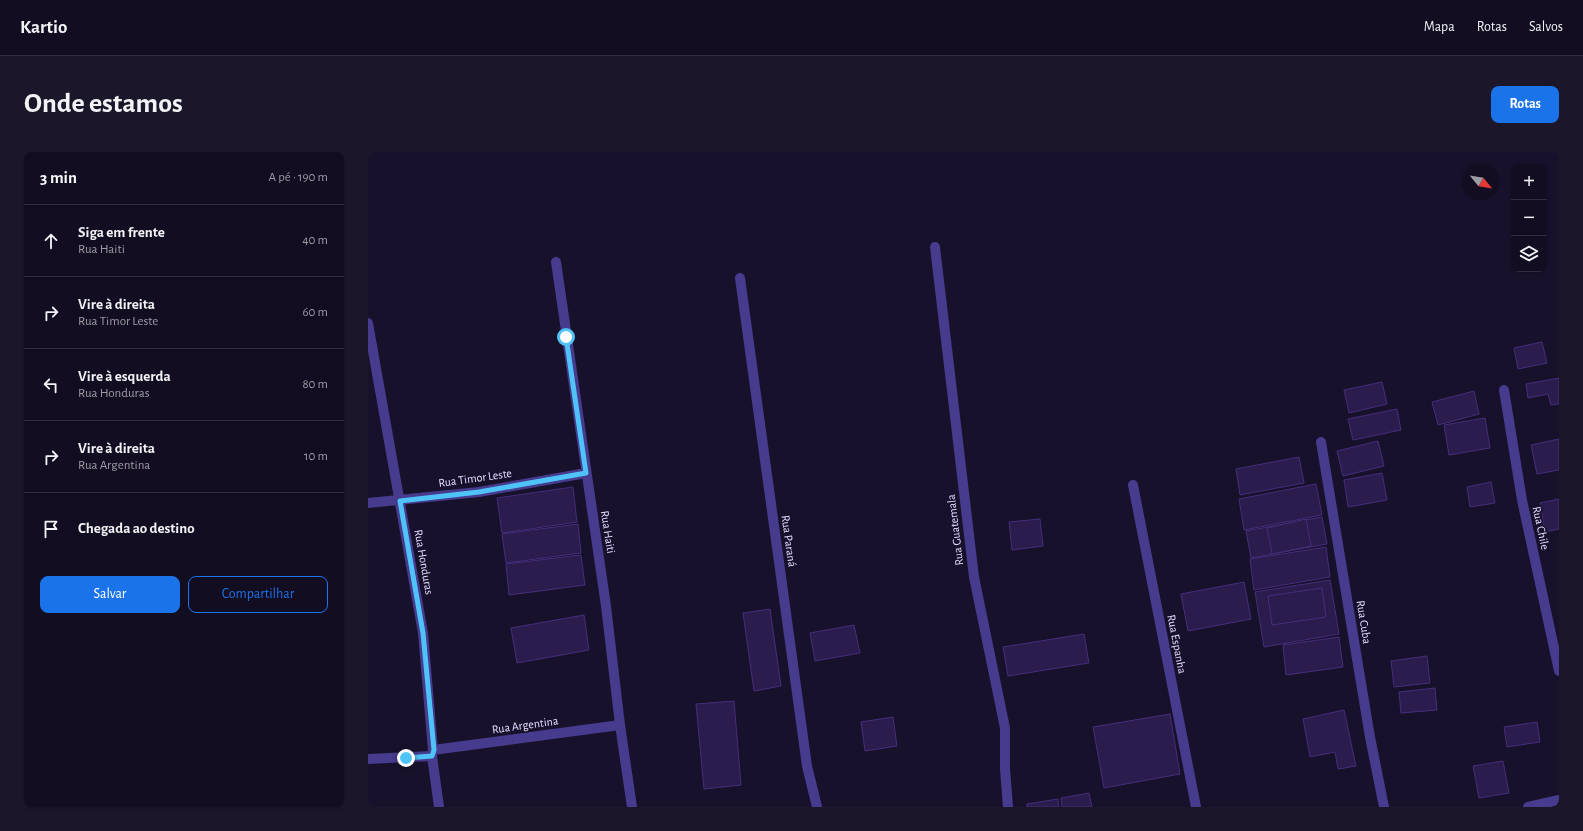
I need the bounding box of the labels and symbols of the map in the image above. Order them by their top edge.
north arrow [1463,164,1499,200]
route start [557,328,575,346]
street label: Rua Timor Leste [437,467,513,489]
street label: Rua Guatemala [945,493,965,566]
street label: Rua Chile [1531,505,1551,551]
street label: Rua Haiti [599,510,617,554]
street label: Rua Paraná [779,514,799,568]
street label: Rua Honduras [412,528,436,596]
street label: Rua Cuba [1355,599,1373,645]
street label: Rua Espanha [1165,614,1189,675]
street label: Rua Argentina [491,714,559,736]
route end [397,749,415,767]

